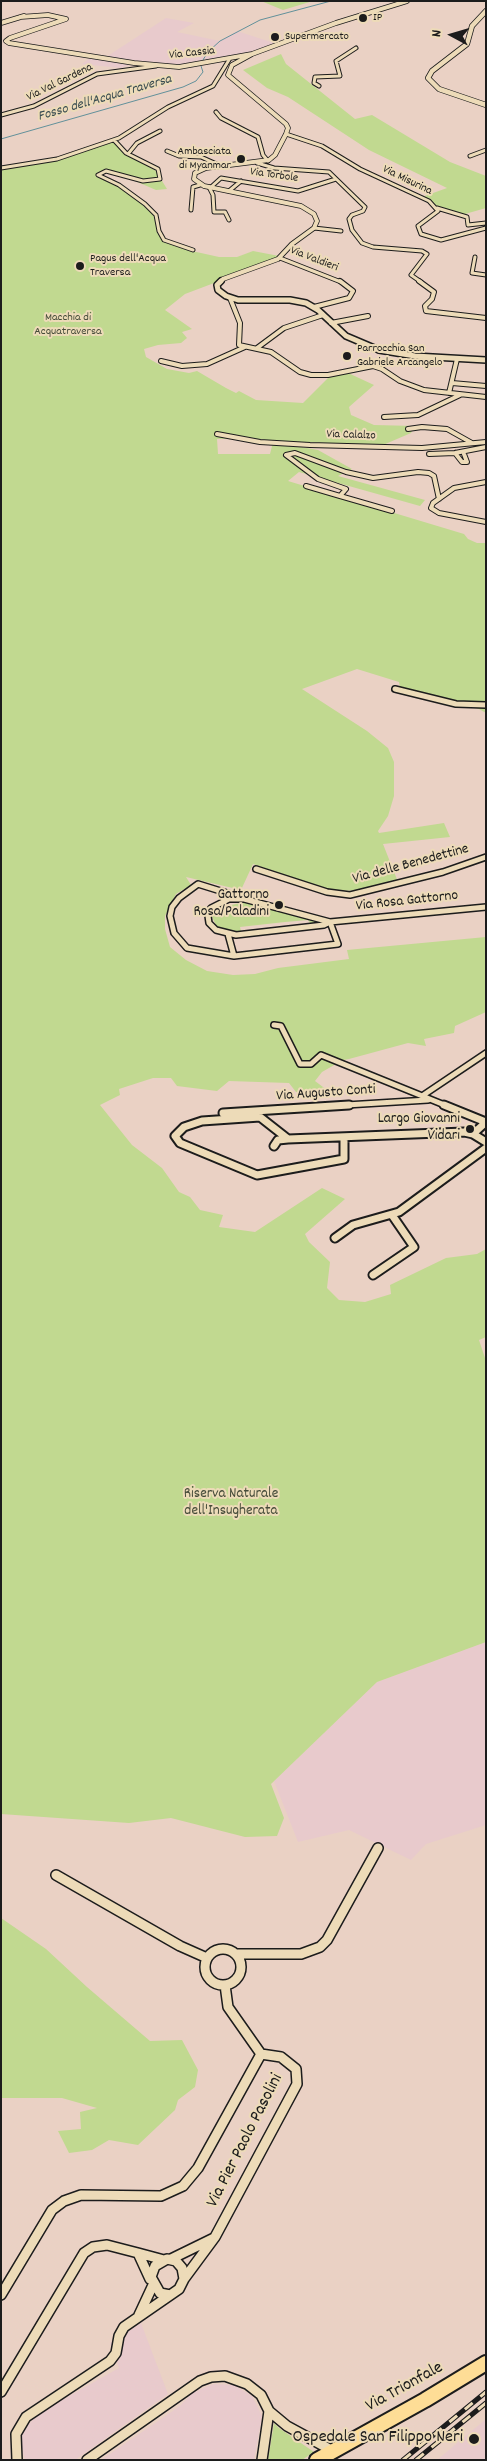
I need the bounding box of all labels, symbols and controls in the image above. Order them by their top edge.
north arrow [427,10,477,60]
place label: IP [373,11,382,25]
marker: IP [357,12,369,24]
text: N [427,29,447,38]
place label: Supermercato [285,30,349,44]
marker: Supermercato [269,31,281,43]
street label: Via Cassia [168,44,216,64]
street label: Via Val Gardena [25,61,95,105]
water label: Fosso dell'Acqua Traversa [36,72,174,126]
place label: Ambasciata di Myanmar [178,145,231,173]
marker: Ambasciata di Myanmar [235,153,247,165]
street label: Via Misurina [380,163,434,199]
street label: Via Torbole [249,165,299,187]
street label: Via Valdieri [288,244,340,276]
place label: Pagus dell'Acqua Traversa [90,252,166,280]
marker: Pagus dell'Acqua Traversa [74,260,86,272]
park label: Macchia di Acquatraversa [34,311,102,339]
place label: Parrocchia San Gabriele Arcangelo [357,342,442,370]
marker: Parrocchia San Gabriele Arcangelo [341,350,353,362]
street label: Via Calalzo [326,428,376,444]
street label: Via delle Benedettine [351,841,471,889]
place label: Gattorno Rosa/Paladini [193,887,269,922]
street label: Via Rosa Gattorno [355,888,459,916]
marker: Gattorno Rosa/Paladini [273,899,285,911]
street label: Via Augusto Conti [276,1082,376,1106]
place label: Largo Giovanni Vidari [378,1111,460,1146]
marker: Largo Giovanni Vidari [464,1123,476,1135]
park label: Riserva Naturale dell'Insugherata [184,1486,278,1521]
street label: Via Pier Paolo Pasolini [203,2071,289,2211]
street label: Via Trionfale [363,2358,447,2418]
place label: Ospedale San Filippo Neri [292,2428,463,2450]
marker: Ospedale San Filippo Neri [467,2432,481,2446]

